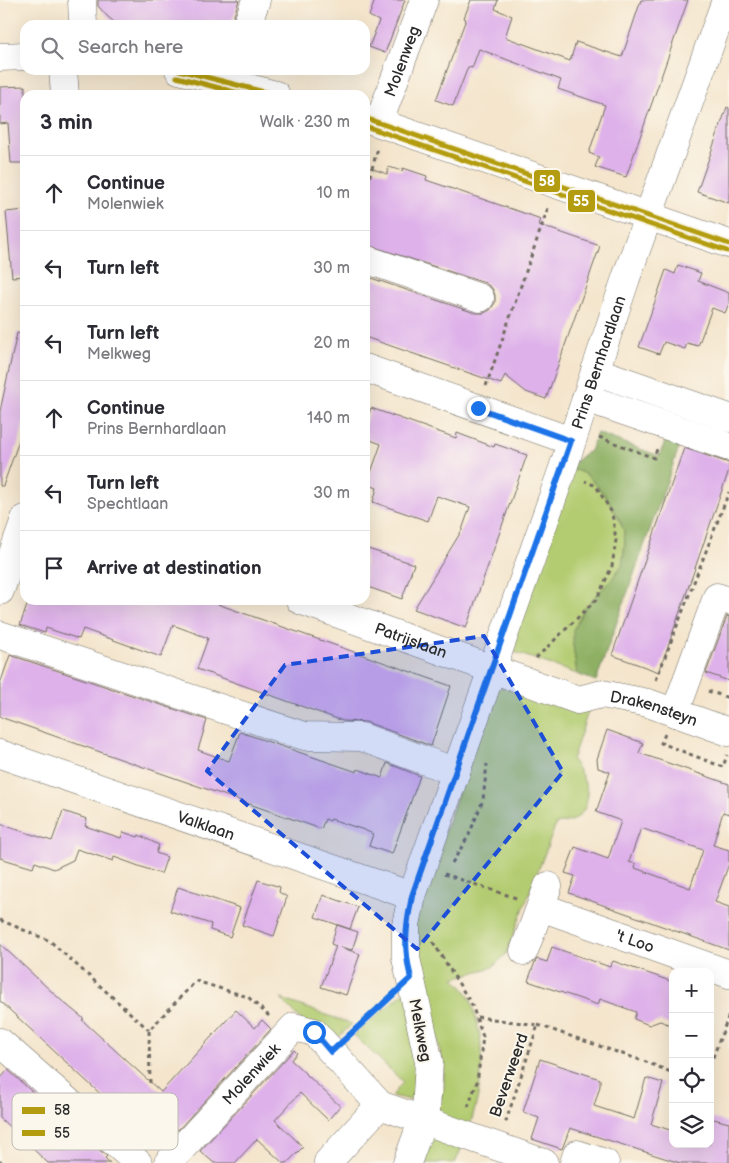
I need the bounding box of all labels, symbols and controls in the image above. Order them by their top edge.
search box [20,20,370,75]
street label: Molenweg [381,23,425,100]
icon: search [38,34,66,62]
text: Search here [78,36,183,59]
text: 3 min [40,110,93,135]
text: Walk · 230 m [260,113,350,132]
line badge: 58 [533,169,561,193]
text: Continue [87,172,165,195]
text: 58 [539,173,555,190]
icon: ahead [40,179,68,207]
text: 10 m [317,184,350,203]
line badge: 55 [567,189,596,213]
text: 55 [573,193,589,210]
text: Molenwiek [87,195,164,214]
icon: left [40,254,68,282]
text: Turn left [87,257,159,280]
text: 30 m [313,259,350,278]
street label: Prins Bernhardlaan [569,293,630,432]
text: Turn left [87,322,159,345]
icon: left [40,329,68,357]
text: 20 m [314,334,350,353]
text: Melkweg [87,345,151,364]
text: Continue [87,397,165,420]
route end [467,397,490,420]
icon: ahead [40,404,68,432]
text: 140 m [307,409,350,428]
text: Prins Bernhardlaan [87,420,226,439]
text: Turn left [87,472,159,495]
icon: left [40,479,68,507]
text: 30 m [313,484,350,503]
text: Spechtlaan [87,495,168,514]
icon: arrive [40,554,68,582]
text: Arrive at destination [87,557,262,580]
street label: Patrijslaan [372,620,449,663]
street label: Drakensteyn [608,688,700,731]
street label: Valklaan [174,808,237,845]
street label: 't Loo [613,926,657,958]
map controls [669,968,714,1148]
button: + [669,968,714,1013]
street label: Melkweg [404,997,435,1064]
button: − [669,1013,714,1058]
route start [303,1021,326,1044]
street label: Beverweerd [486,1031,533,1120]
street label: Molenwiek [219,1040,285,1109]
button: locate [669,1058,714,1103]
legend [12,1093,178,1150]
text: 58 [54,1102,70,1119]
button: layers [669,1103,714,1148]
text: 55 [54,1125,70,1142]

